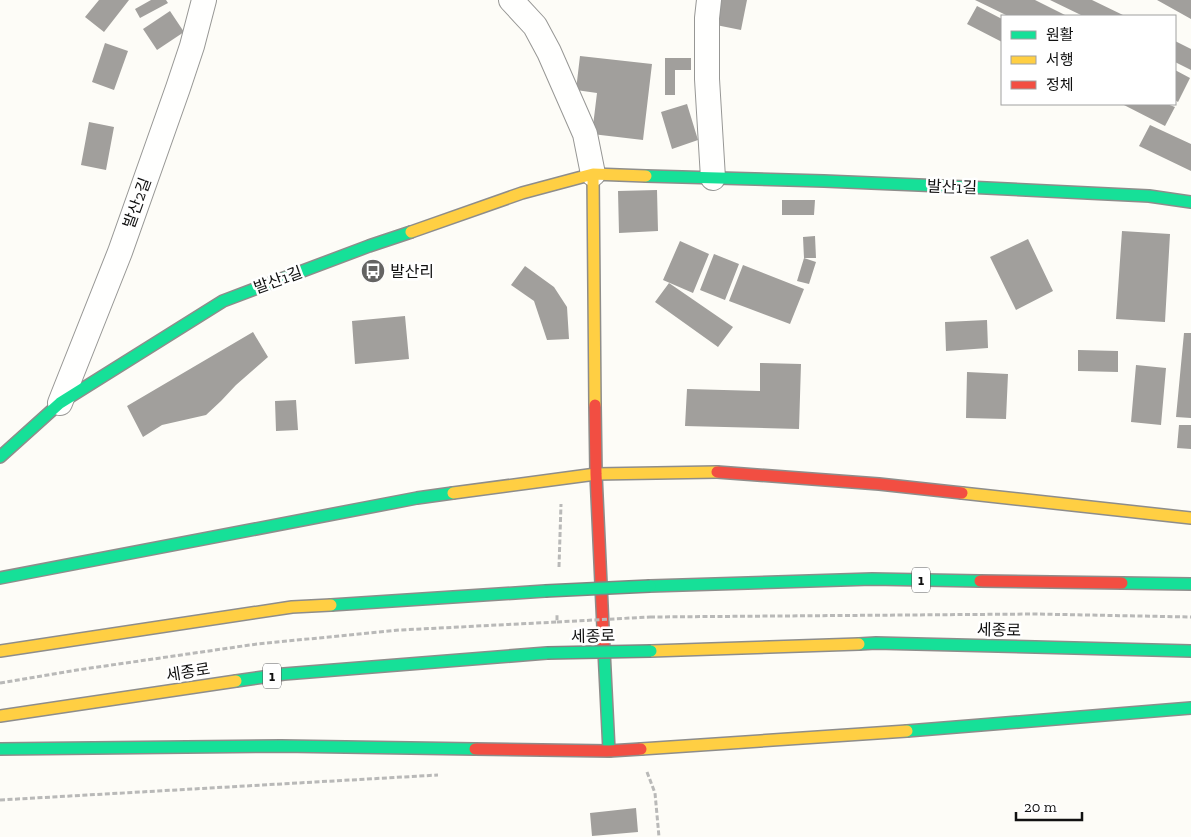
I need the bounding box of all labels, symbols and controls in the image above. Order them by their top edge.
legend [1001,15,1176,105]
text: 원활 [1046,26,1074,44]
text: 서행 [1046,51,1074,69]
text: 정체 [1046,76,1074,94]
street label: 발산2길 [119,175,155,231]
street label: 발산1길 [927,177,977,197]
bus stop icon: 발산리 [360,258,386,284]
street label: 발산1길 [251,262,305,298]
place label: 발산리 [390,262,434,281]
road number: 1 [912,568,930,592]
street label: 세종로 [977,620,1022,640]
street label: 세종로 [571,626,616,646]
street label: 세종로 [165,659,212,685]
road number: 1 [263,664,281,688]
scale bar [1016,790,1082,822]
text: 20 m [1024,798,1057,816]

